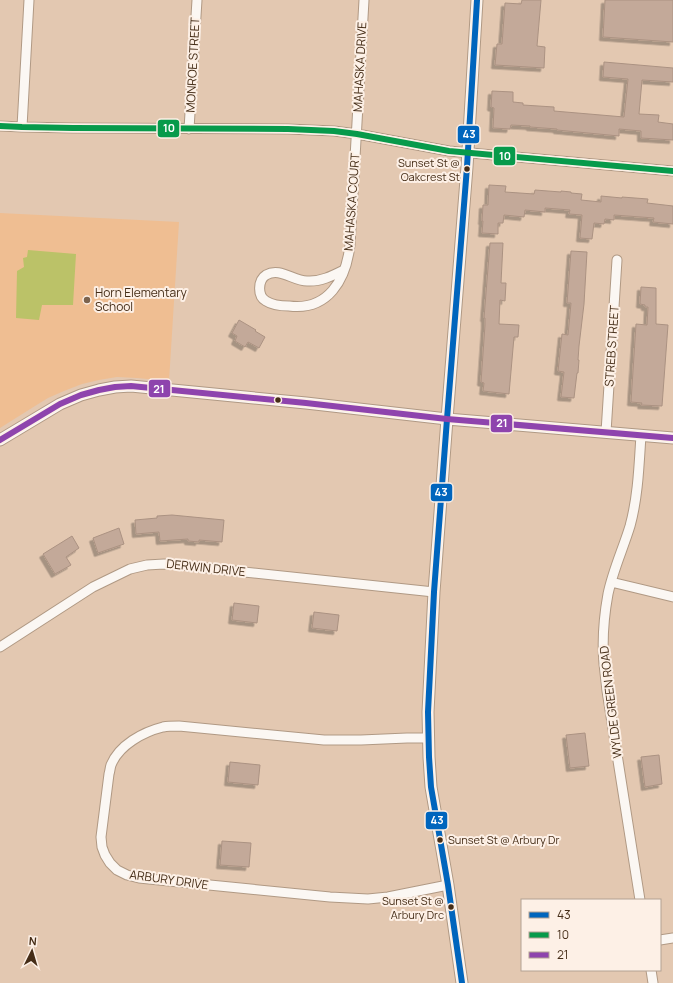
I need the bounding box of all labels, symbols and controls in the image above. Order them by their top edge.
street label: MONROE STREET [182,16,204,113]
street label: MAHASKA DRIVE [349,21,370,113]
line badge: 10 [157,119,180,138]
text: 10 [163,120,175,135]
line badge: 43 [457,125,480,144]
text: 43 [462,126,476,141]
line badge: 10 [493,146,516,166]
text: 10 [499,148,511,163]
street label: MAHASKA COURT [340,152,363,252]
place label: Sunset St @ Oakcrest St [398,155,460,184]
marker: Sunset St @ Oakcrest St [462,164,472,174]
place label: Horn Elementary School [95,284,187,315]
marker: Horn Elementary School [82,295,92,305]
street label: STREB STREET [600,304,623,387]
line badge: 21 [148,379,171,398]
text: 21 [153,381,165,396]
unlabelled marker [273,395,283,405]
line badge: 21 [490,414,513,433]
text: 21 [496,415,508,430]
line badge: 43 [430,483,453,502]
text: 43 [434,484,448,499]
street label: DERWIN DRIVE [166,555,247,580]
street label: WYLDE GREEN ROAD [595,645,626,759]
line badge: 43 [425,811,448,830]
text: 43 [430,812,444,827]
place label: Sunset St @ Arbury Dr [448,832,559,847]
marker: Sunset St @ Arbury Dr [435,835,445,845]
street label: ARBURY DRIVE [129,866,210,893]
place label: Sunset St @ Arbury Drc [382,893,444,922]
legend [521,899,661,971]
marker: Sunset St @ Arbury Drc [446,902,456,912]
text: 43 [557,906,571,923]
text: 10 [557,926,569,943]
north arrow [12,931,52,971]
text: N [28,933,38,948]
text: 21 [557,946,569,963]

